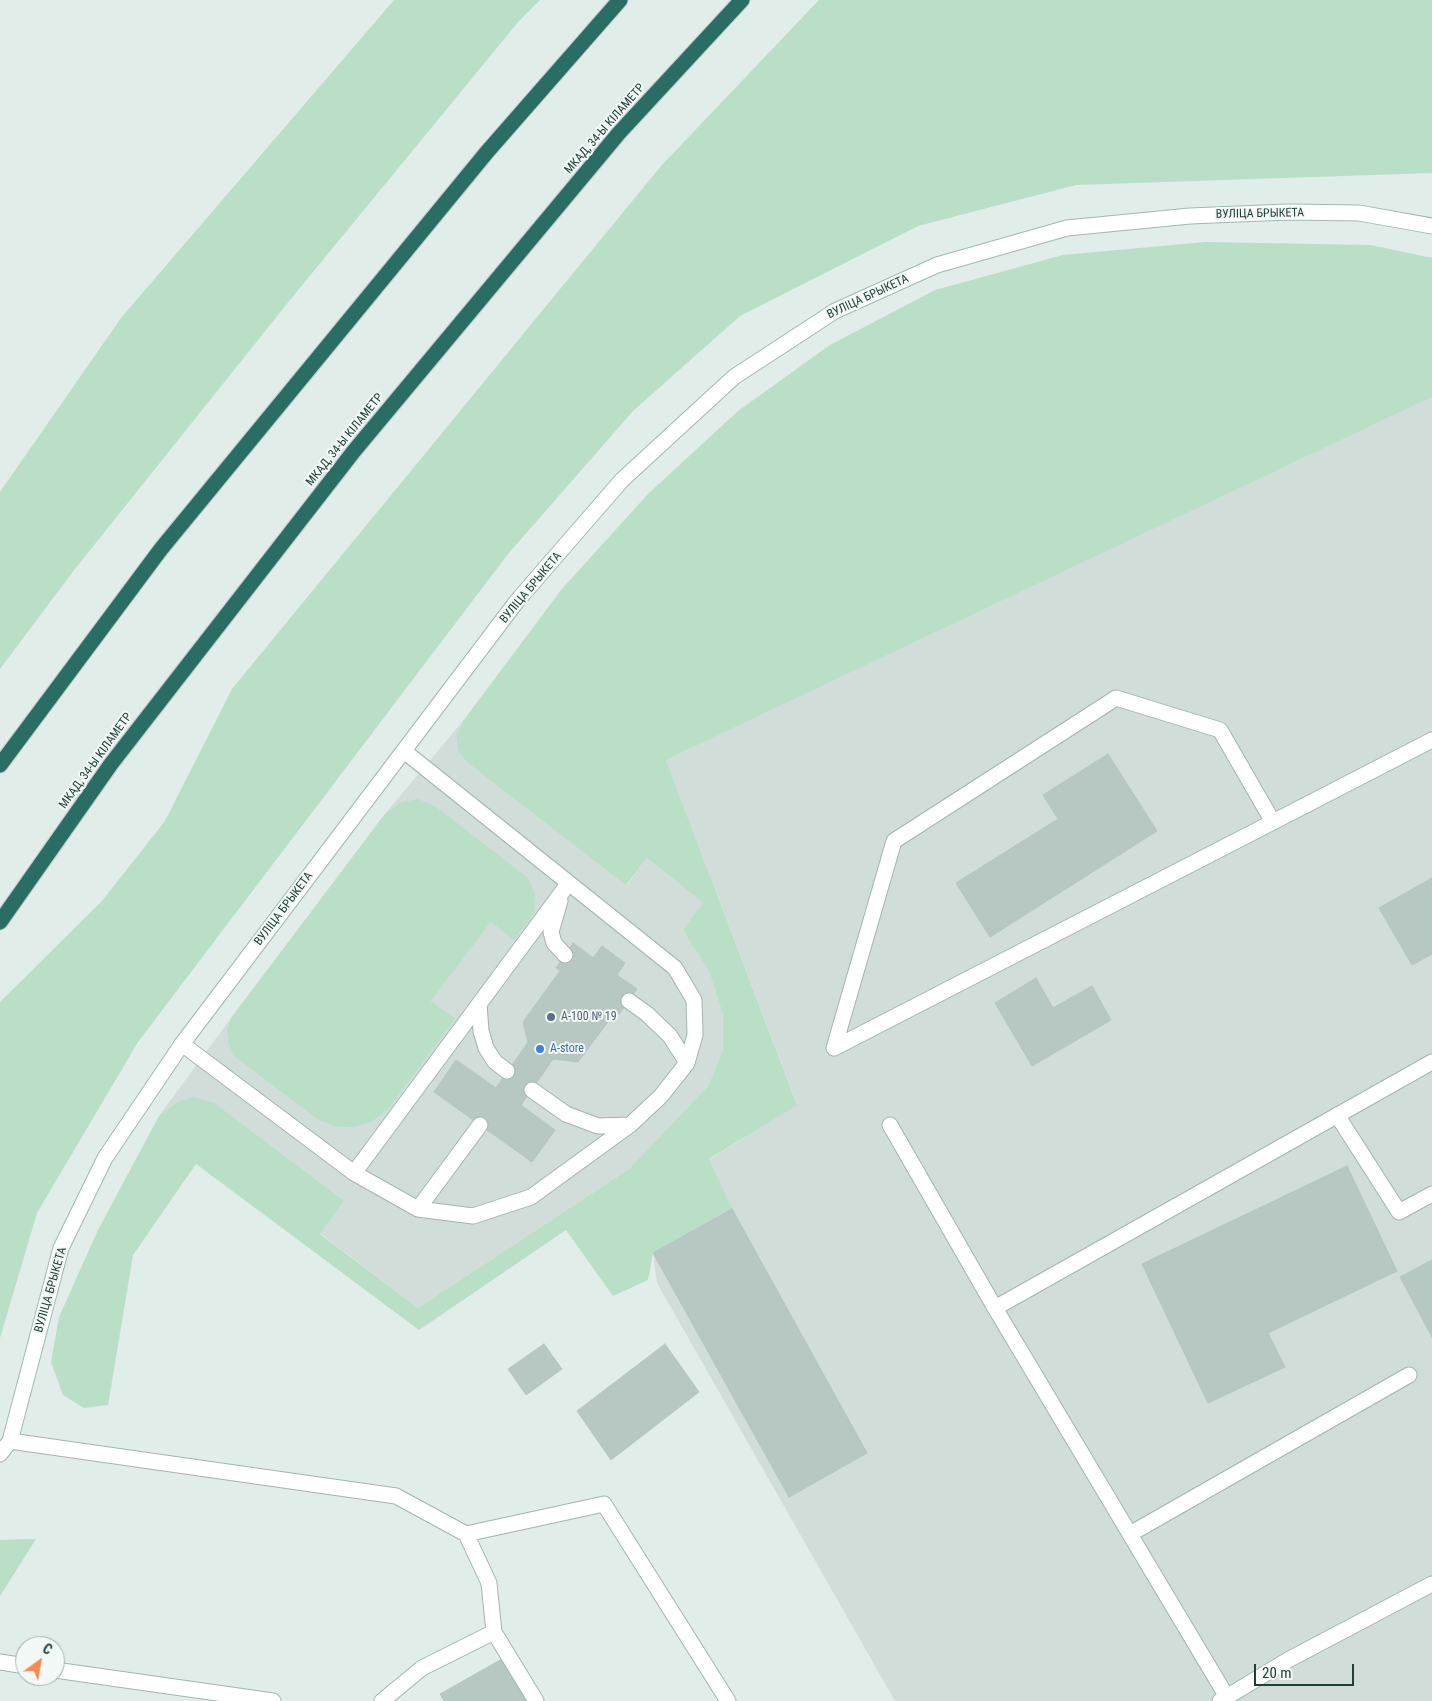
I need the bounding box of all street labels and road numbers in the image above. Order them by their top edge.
street label: МКАД, 34-Ы КІЛАМЕТР [562,81,648,177]
street label: ВУЛІЦА БРЫКЕТА [1216,206,1304,222]
street label: ВУЛІЦА БРЫКЕТА [825,272,911,322]
street label: МКАД, 34-Ы КІЛАМЕТР [303,391,387,489]
street label: ВУЛІЦА БРЫКЕТА [497,550,565,626]
street label: МКАД, 34-Ы КІЛАМЕТР [56,710,136,812]
street label: ВУЛІЦА БРЫКЕТА [252,869,316,949]
street label: ВУЛІЦА БРЫКЕТА [32,1246,70,1334]

